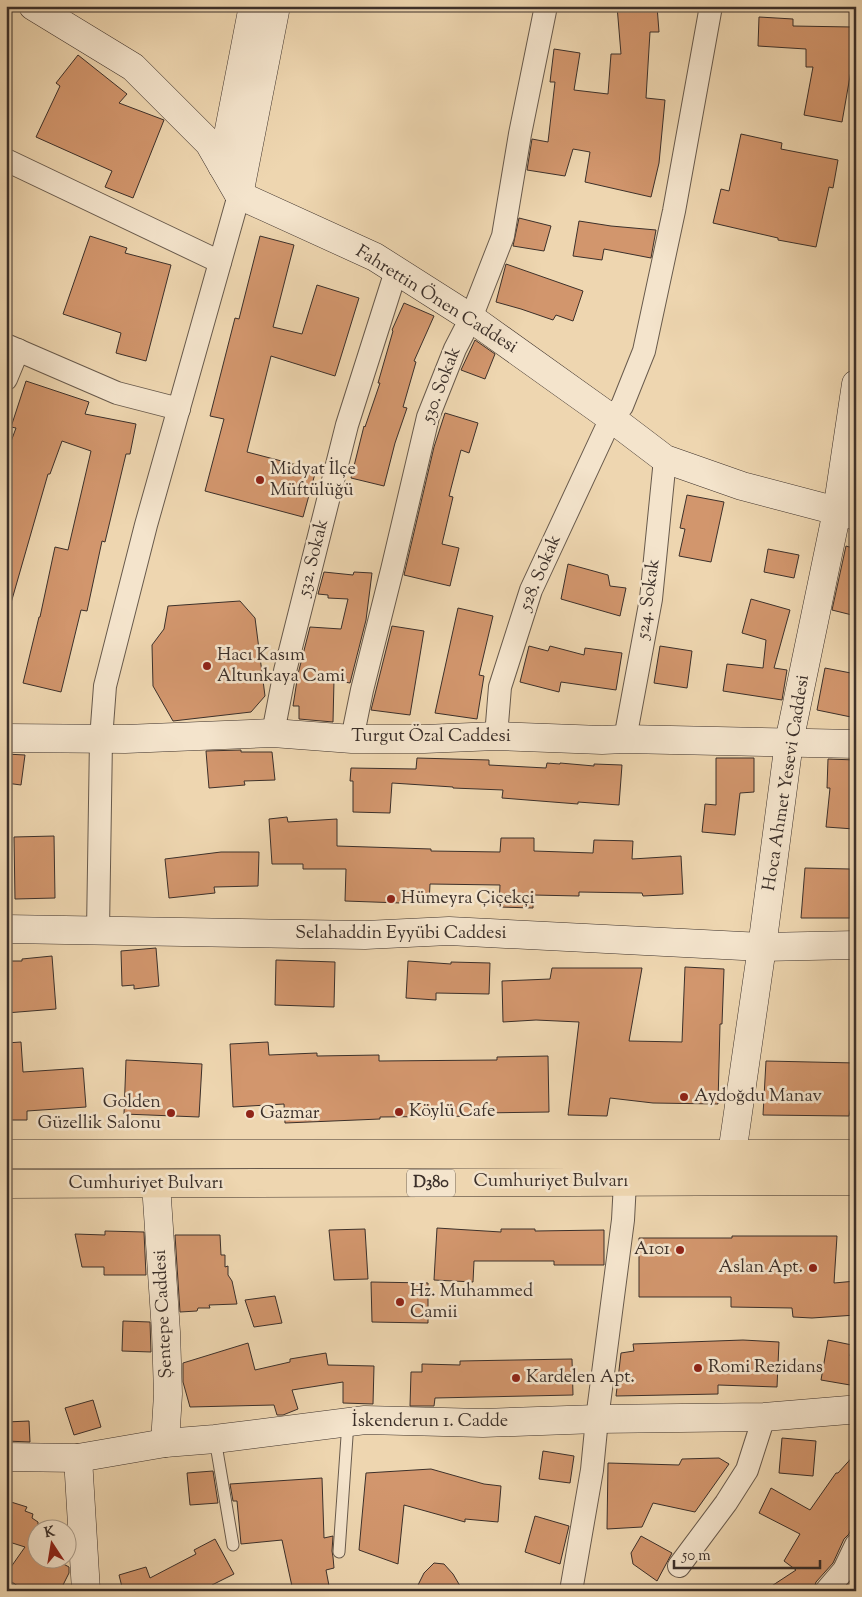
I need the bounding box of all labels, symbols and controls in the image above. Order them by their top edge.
street label: Fahrettin Önen Caddesi [350,239,522,361]
street label: 530. Sokak [415,343,468,428]
place label: Midyat İlçe Müftülüğü [270,457,356,504]
marker: Midyat İlçe Müftülüğü [254,474,266,486]
street label: 532. Sokak [292,517,336,600]
street label: 528. Sokak [513,531,569,616]
street label: 524. Sokak [630,557,667,642]
place label: Hacı Kasım Altunkaya Cami [217,643,345,690]
marker: Hacı Kasım Altunkaya Cami [201,660,213,672]
street label: Hoca Ahmet Yesevi Caddesi [757,673,817,893]
street label: Turgut Özal Caddesi [351,724,511,750]
place label: Hümeyra Çiçekçi [401,886,535,912]
marker: Hümeyra Çiçekçi [385,893,397,905]
street label: Selahaddin Eyyübi Caddesi [295,921,507,947]
place label: Aydoğdu Manav [694,1084,823,1110]
place label: Golden Güzellik Salonu [37,1090,161,1137]
marker: Aydoğdu Manav [678,1091,690,1103]
place label: Köylü Cafe [409,1099,495,1125]
place label: Gazmar [260,1101,320,1127]
marker: Köylü Cafe [393,1106,405,1118]
marker: Golden Güzellik Salonu [165,1107,177,1119]
marker: Gazmar [244,1108,256,1120]
street label: Cumhuriyet Bulvarı [474,1169,628,1195]
road number: D380 [407,1170,455,1196]
street label: Cumhuriyet Bulvarı [69,1171,223,1197]
place label: A101 [634,1237,670,1263]
marker: A101 [674,1244,686,1256]
street label: Şentepe Caddesi [148,1249,180,1379]
place label: Aslan Apt. [718,1255,803,1281]
marker: Aslan Apt. [807,1262,819,1274]
place label: Hz. Muhammed Camii [410,1279,533,1326]
marker: Hz. Muhammed Camii [394,1296,406,1308]
place label: Romi Rezidans [708,1355,823,1381]
marker: Romi Rezidans [692,1362,704,1374]
place label: Kardelen Apt. [526,1365,635,1391]
marker: Kardelen Apt. [510,1372,522,1384]
street label: İskenderun 1. Cadde [352,1409,508,1435]
north arrow [28,1520,78,1570]
text: K [43,1522,58,1544]
scale bar [674,1537,821,1569]
text: 50 m [681,1546,711,1567]

